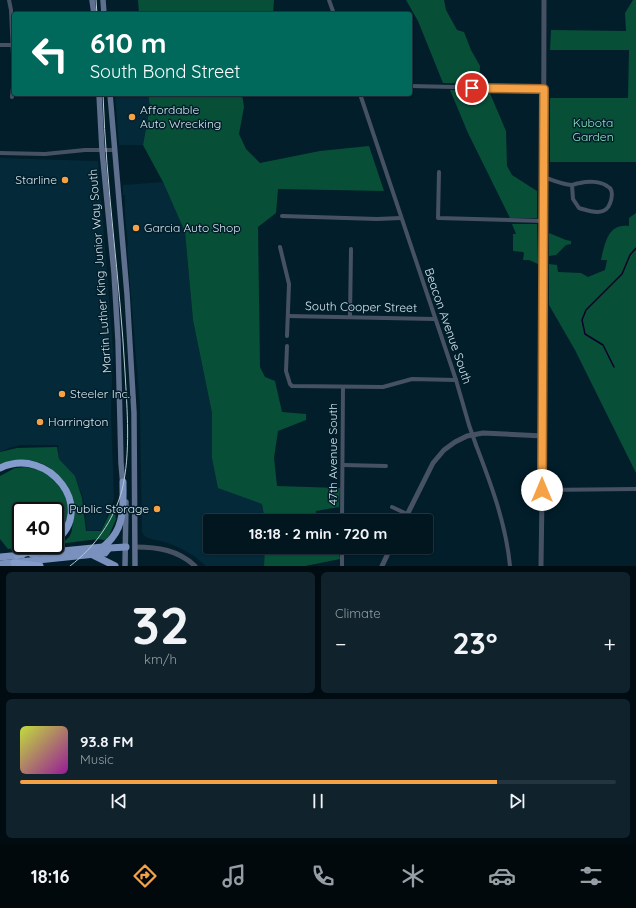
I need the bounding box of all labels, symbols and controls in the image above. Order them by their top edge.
text: 610 m [90,25,167,60]
icon: left [24,28,76,80]
text: South Bond Street [90,60,240,83]
pin [455,71,489,105]
icon: arrive [461,77,483,99]
place label: Affordable Auto Wrecking [140,102,221,131]
marker: Affordable Auto Wrecking [127,112,137,122]
park label: Kubota Garden [572,115,614,144]
street label: Martin Luther King Junior Way South [85,168,114,374]
place label: Starline [15,172,57,187]
marker: Starline [60,175,70,185]
place label: Garcia Auto Shop [144,220,241,235]
marker: Garcia Auto Shop [131,223,141,233]
street label: Beacon Avenue South [422,266,475,386]
street label: South Cooper Street [305,298,417,315]
place label: Steeler Inc. [70,386,130,401]
marker: Steeler Inc. [57,389,67,399]
street label: 47th Avenue South [325,403,340,505]
place label: Harrington [48,414,108,429]
marker: Harrington [35,417,45,427]
position arrow [521,469,563,511]
place label: Public Storage [69,501,149,516]
speed limit sign: 40 [12,502,64,554]
marker: Public Storage [152,504,162,514]
text: 18:18 · 2 min · 720 m [249,524,387,543]
text: 32 [132,592,189,657]
text: Climate [335,605,381,621]
text: 23° [453,624,498,662]
text: − [335,630,346,658]
text: + [604,630,616,658]
text: km/h [144,651,177,667]
text: 93.8 FM [80,732,133,751]
text: Music [80,751,114,767]
icon: previous [108,790,130,812]
icon: pause [307,790,329,812]
icon: next [506,790,528,812]
icon: directions [131,862,159,890]
icon: music [220,862,248,890]
icon: phone [309,862,337,890]
icon: climate [399,862,427,890]
icon: car [488,862,516,890]
icon: filters [577,862,605,890]
text: 18:16 [31,865,69,888]

